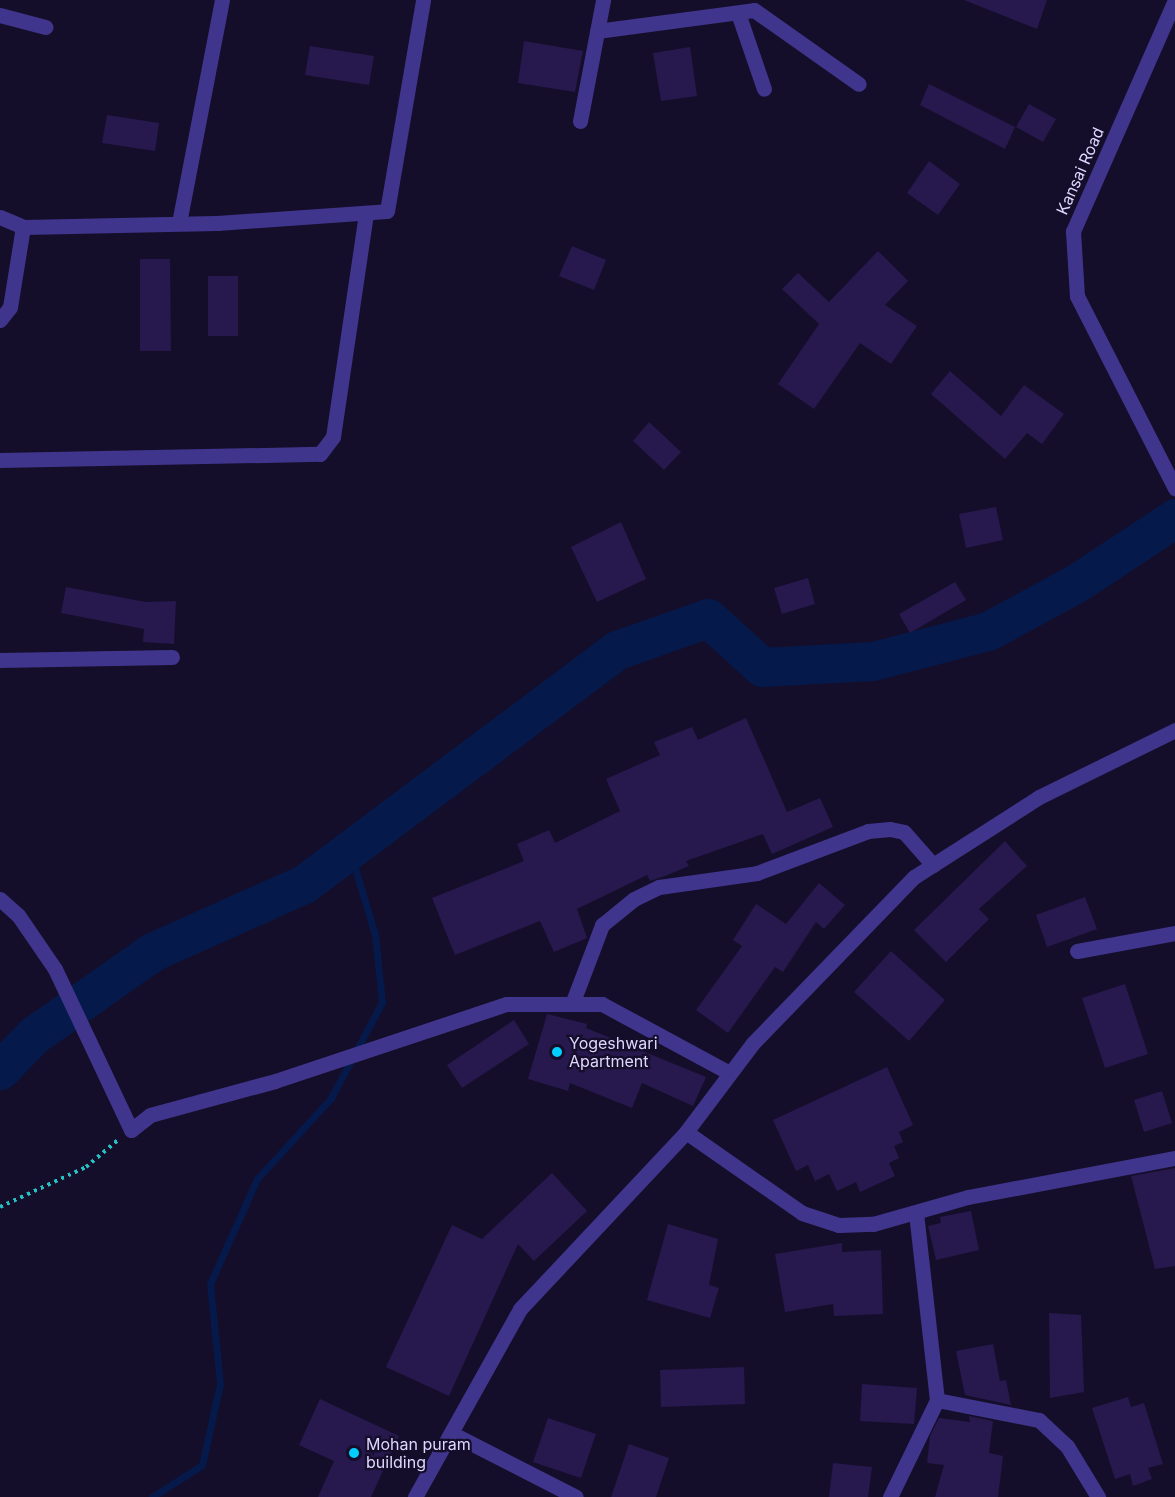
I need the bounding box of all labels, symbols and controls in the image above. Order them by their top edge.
street label: Kansai Road [1052,124,1108,218]
place label: Yogeshwari Apartment [569,1033,658,1071]
marker: Yogeshwari Apartment [550,1045,564,1059]
place label: Mohan puram building [366,1434,471,1472]
marker: Mohan puram building [347,1446,361,1460]

